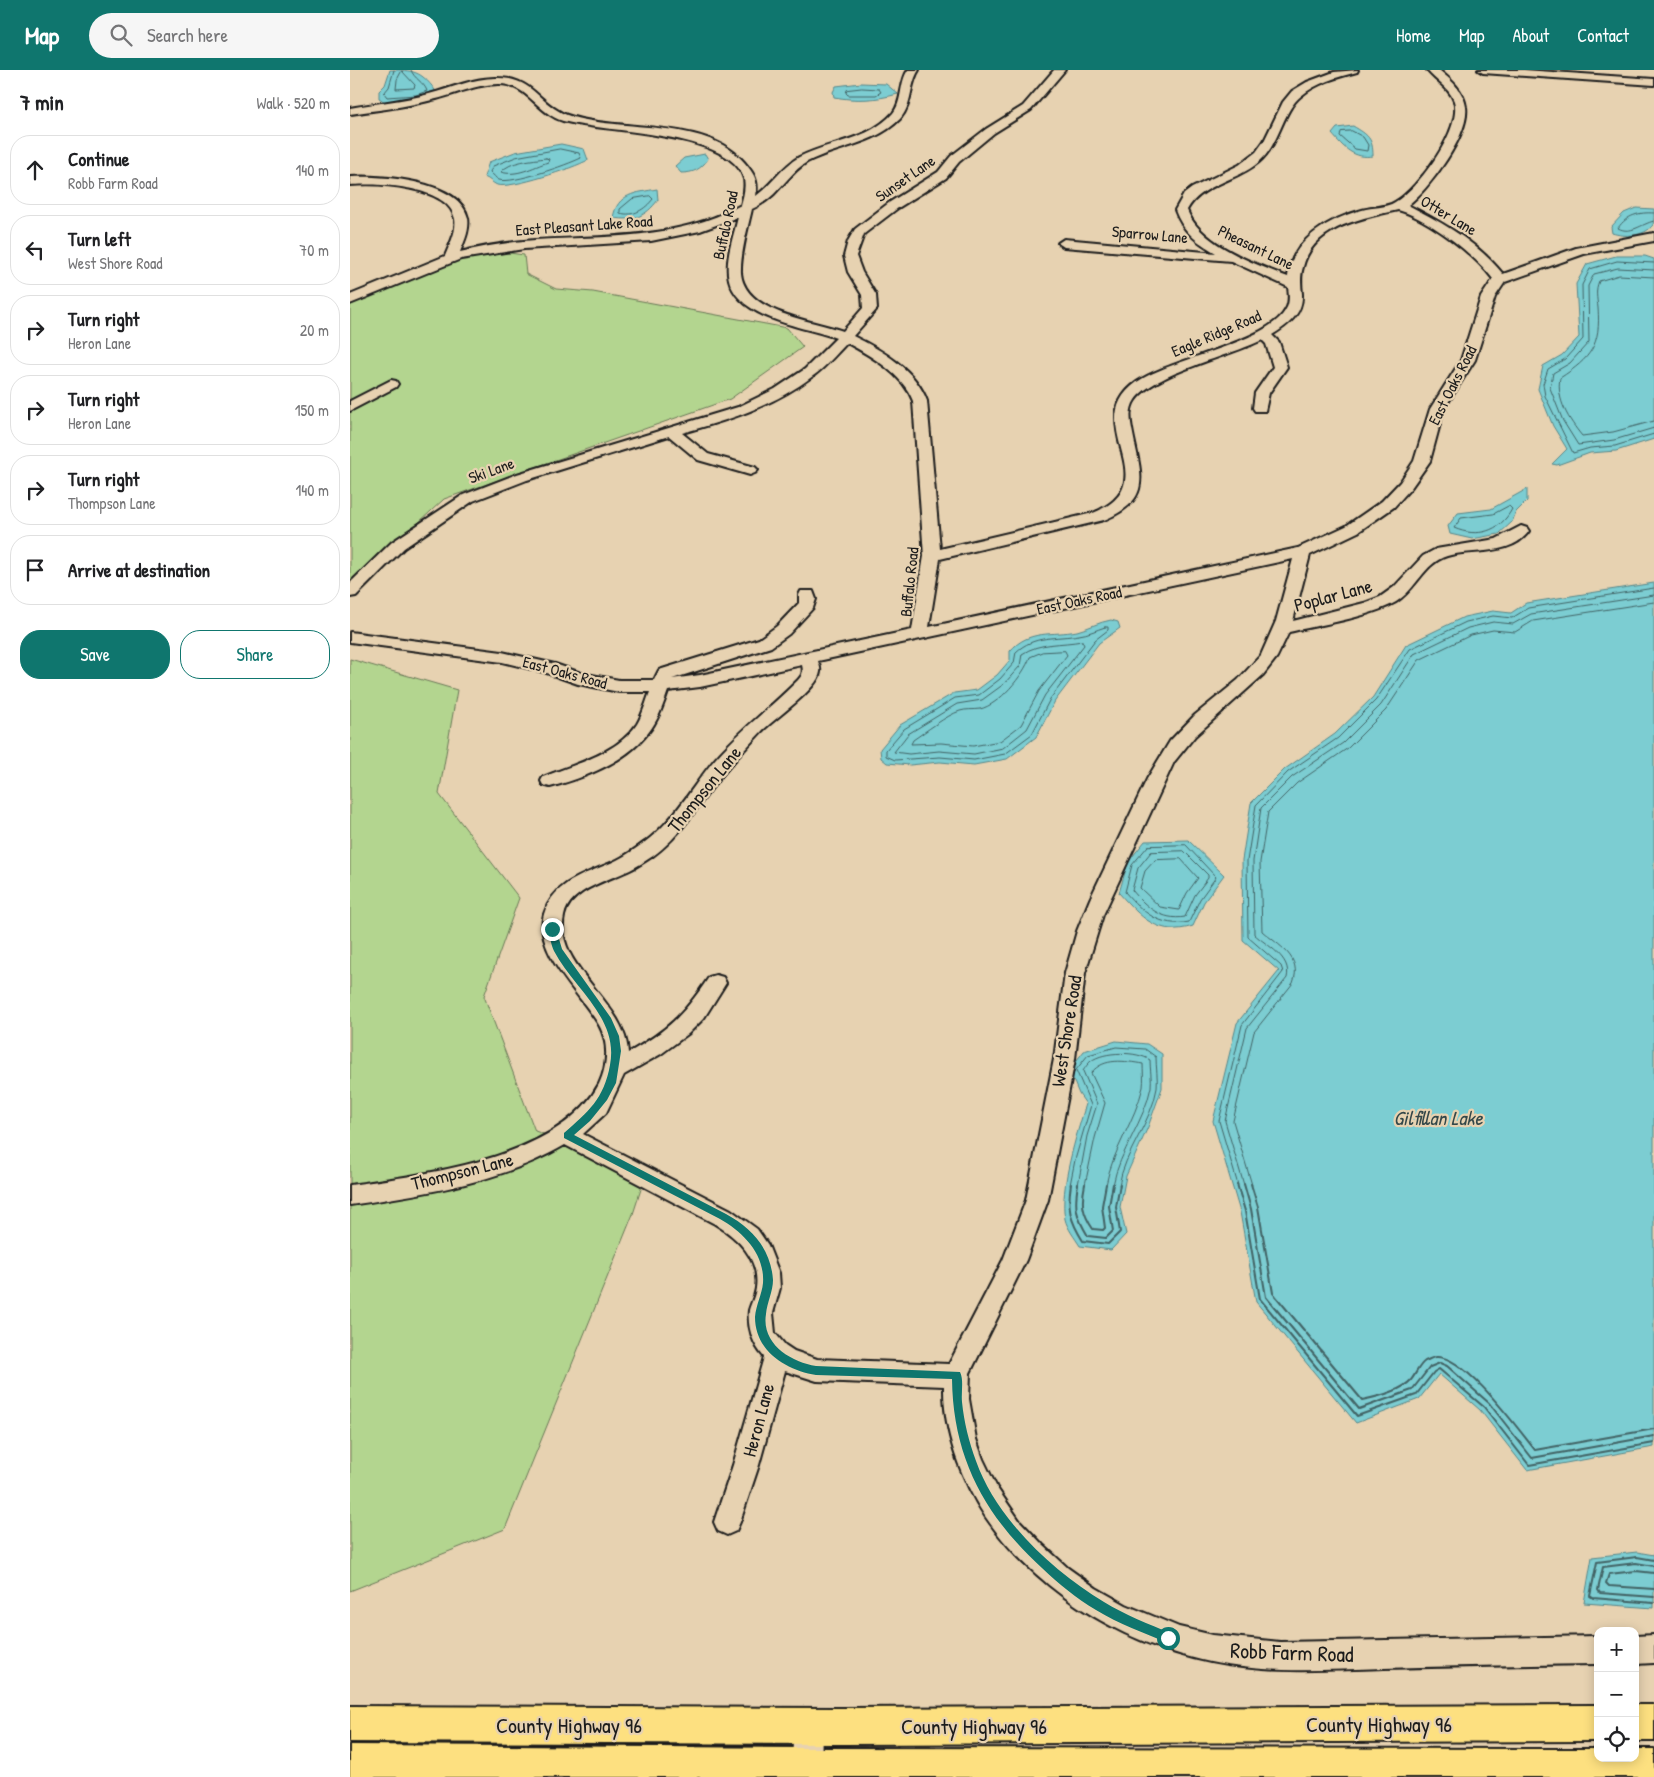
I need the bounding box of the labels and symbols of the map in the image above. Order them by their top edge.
street label: Sunset Lane [871,149,940,207]
street label: Buffalo Road [707,189,743,261]
street label: Otter Lane [1417,190,1482,241]
street label: East Pleasant Lake Road [515,209,653,241]
street label: Pheasant Lane [1214,219,1298,275]
street label: Sparrow Lane [1111,220,1190,248]
street label: Eagle Ridge Road [1168,304,1264,362]
street label: East Oaks Road [1423,341,1481,429]
street label: Ski Lane [465,451,517,488]
street label: Buffalo Road [894,546,924,618]
street label: Poplar Lane [1291,572,1375,618]
street label: East Oaks Road [1034,580,1124,620]
street label: East Oaks Road [520,650,610,694]
street label: Thompson Lane [661,740,747,838]
route end [541,918,564,941]
street label: West Shore Road [1044,973,1088,1088]
water label: Gilfillan Lake [1393,1104,1484,1131]
street label: Thompson Lane [408,1146,516,1196]
street label: Heron Lane [736,1380,780,1460]
route start [1157,1627,1180,1650]
street label: Robb Farm Road [1230,1635,1355,1669]
street label: County Highway 96 [1306,1709,1452,1739]
street label: County Highway 96 [496,1710,642,1740]
street label: County Highway 96 [901,1711,1047,1741]

